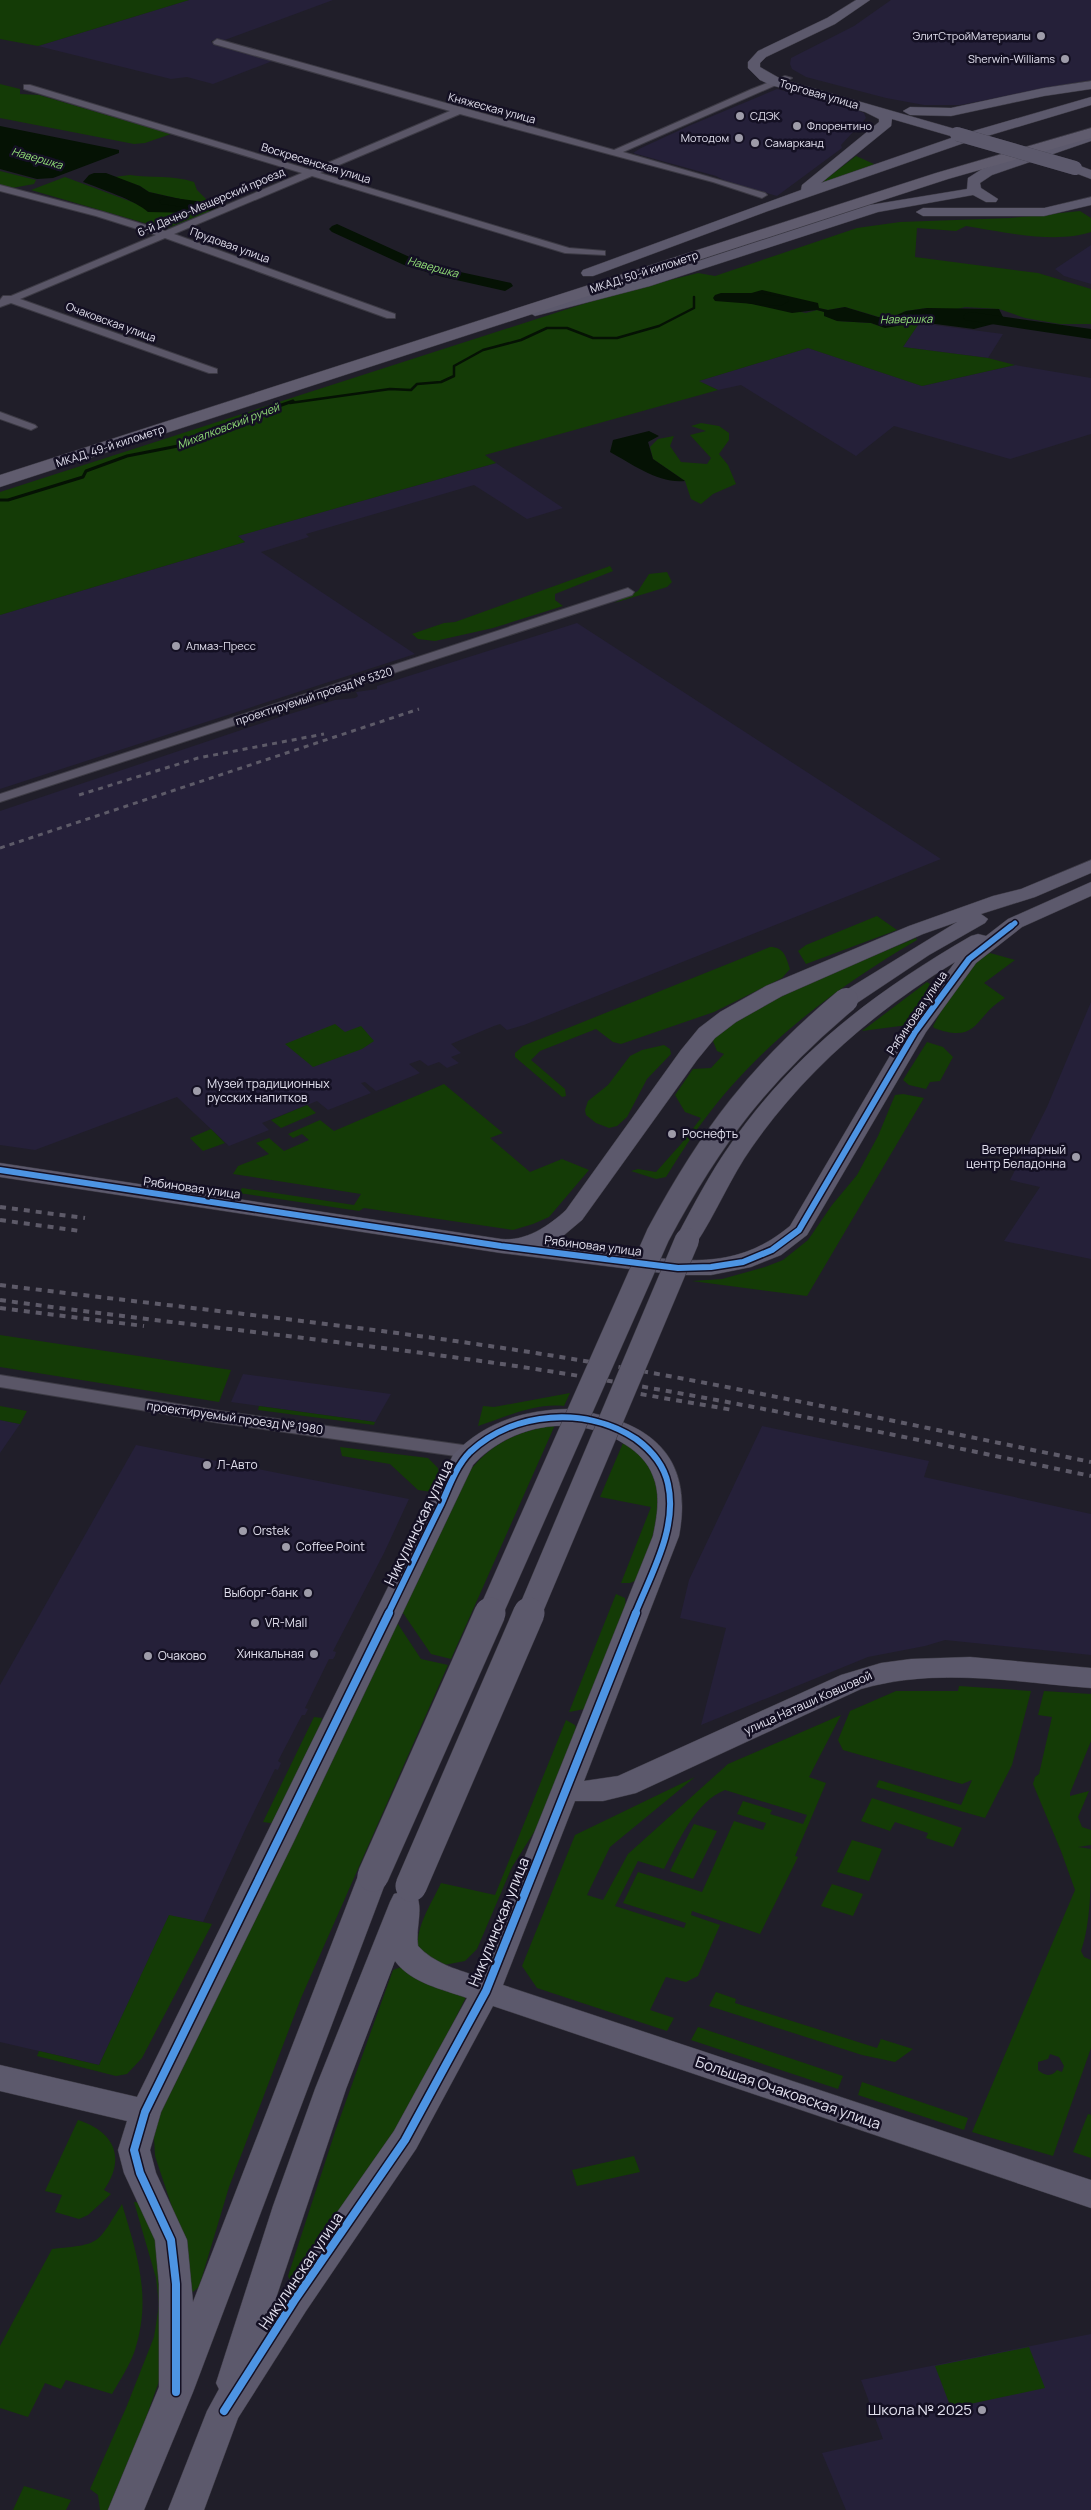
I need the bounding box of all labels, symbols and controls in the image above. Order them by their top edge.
place label: ЭлитСтройМатериалы [912,28,1031,43]
marker: ЭлитСтройМатериалы [1035,30,1047,42]
place label: Sherwin-Williams [968,51,1055,66]
marker: Sherwin-Williams [1059,53,1071,65]
street label: Торговая улица [778,75,860,112]
street label: Княжеская улица [447,89,538,126]
place label: СДЭК [750,108,780,123]
marker: СДЭК [734,110,746,122]
place label: Флорентино [807,118,872,133]
marker: Флорентино [791,120,803,132]
place label: Мотодом [681,130,729,145]
marker: Мотодом [733,132,745,144]
place label: Самарканд [765,135,824,150]
marker: Самарканд [749,137,761,149]
street label: Воскресенская улица [260,139,373,186]
water label: Навершка [10,143,65,172]
street label: 6-й Дачно-Мещерский проезд [135,163,287,239]
street label: Прудовая улица [188,223,272,266]
street label: МКАД, 50-й километр [588,247,700,296]
water label: Навершка [406,252,461,281]
street label: Очаковская улица [64,298,158,345]
water label: Навершка [880,311,933,326]
water label: Михалковский ручей [175,399,282,452]
street label: МКАД, 49-й километр [54,421,166,470]
place label: Алмаз-Пресс [186,638,256,653]
marker: Алмаз-Пресс [170,640,182,652]
street label: проектируемый проезд № 5320 [233,663,394,728]
street label: Рябиновая улица [882,967,951,1058]
place label: Музей традиционных русских напитков [207,1075,330,1106]
marker: Музей традиционных русских напитков [191,1085,203,1097]
place label: Роснефть [682,1125,738,1142]
marker: Роснефть [666,1128,678,1140]
place label: Ветеринарный центр Беладонна [966,1141,1066,1172]
marker: Ветеринарный центр Беладонна [1070,1151,1082,1163]
street label: Рябиновая улица [142,1172,242,1203]
street label: Рябиновая улица [543,1231,643,1260]
street label: проектируемый проезд № 1980 [146,1397,324,1438]
place label: Л-Авто [217,1456,258,1473]
street label: Никулинская улица [379,1456,458,1589]
marker: Л-Авто [201,1459,213,1471]
place label: Orstek [253,1522,291,1539]
marker: Orstek [237,1525,249,1537]
place label: Coffee Point [296,1538,365,1555]
marker: Coffee Point [280,1541,292,1553]
place label: Выборг-банк [224,1584,299,1601]
marker: Выборг-банк [302,1587,314,1599]
place label: VR-Mall [265,1614,307,1631]
marker: VR-Mall [249,1617,261,1629]
place label: Хинкальная [237,1645,304,1662]
place label: Очаково [158,1647,206,1664]
marker: Хинкальная [308,1648,320,1660]
marker: Очаково [142,1650,154,1662]
street label: улица Наташи Ковшовой [741,1667,875,1739]
street label: Никулинская улица [463,1854,534,1990]
street label: Большая Очаковская улица [693,2051,884,2134]
street label: Никулинская улица [253,2208,348,2334]
place label: Школа № 2025 [868,2399,972,2420]
marker: Школа № 2025 [976,2404,988,2416]

